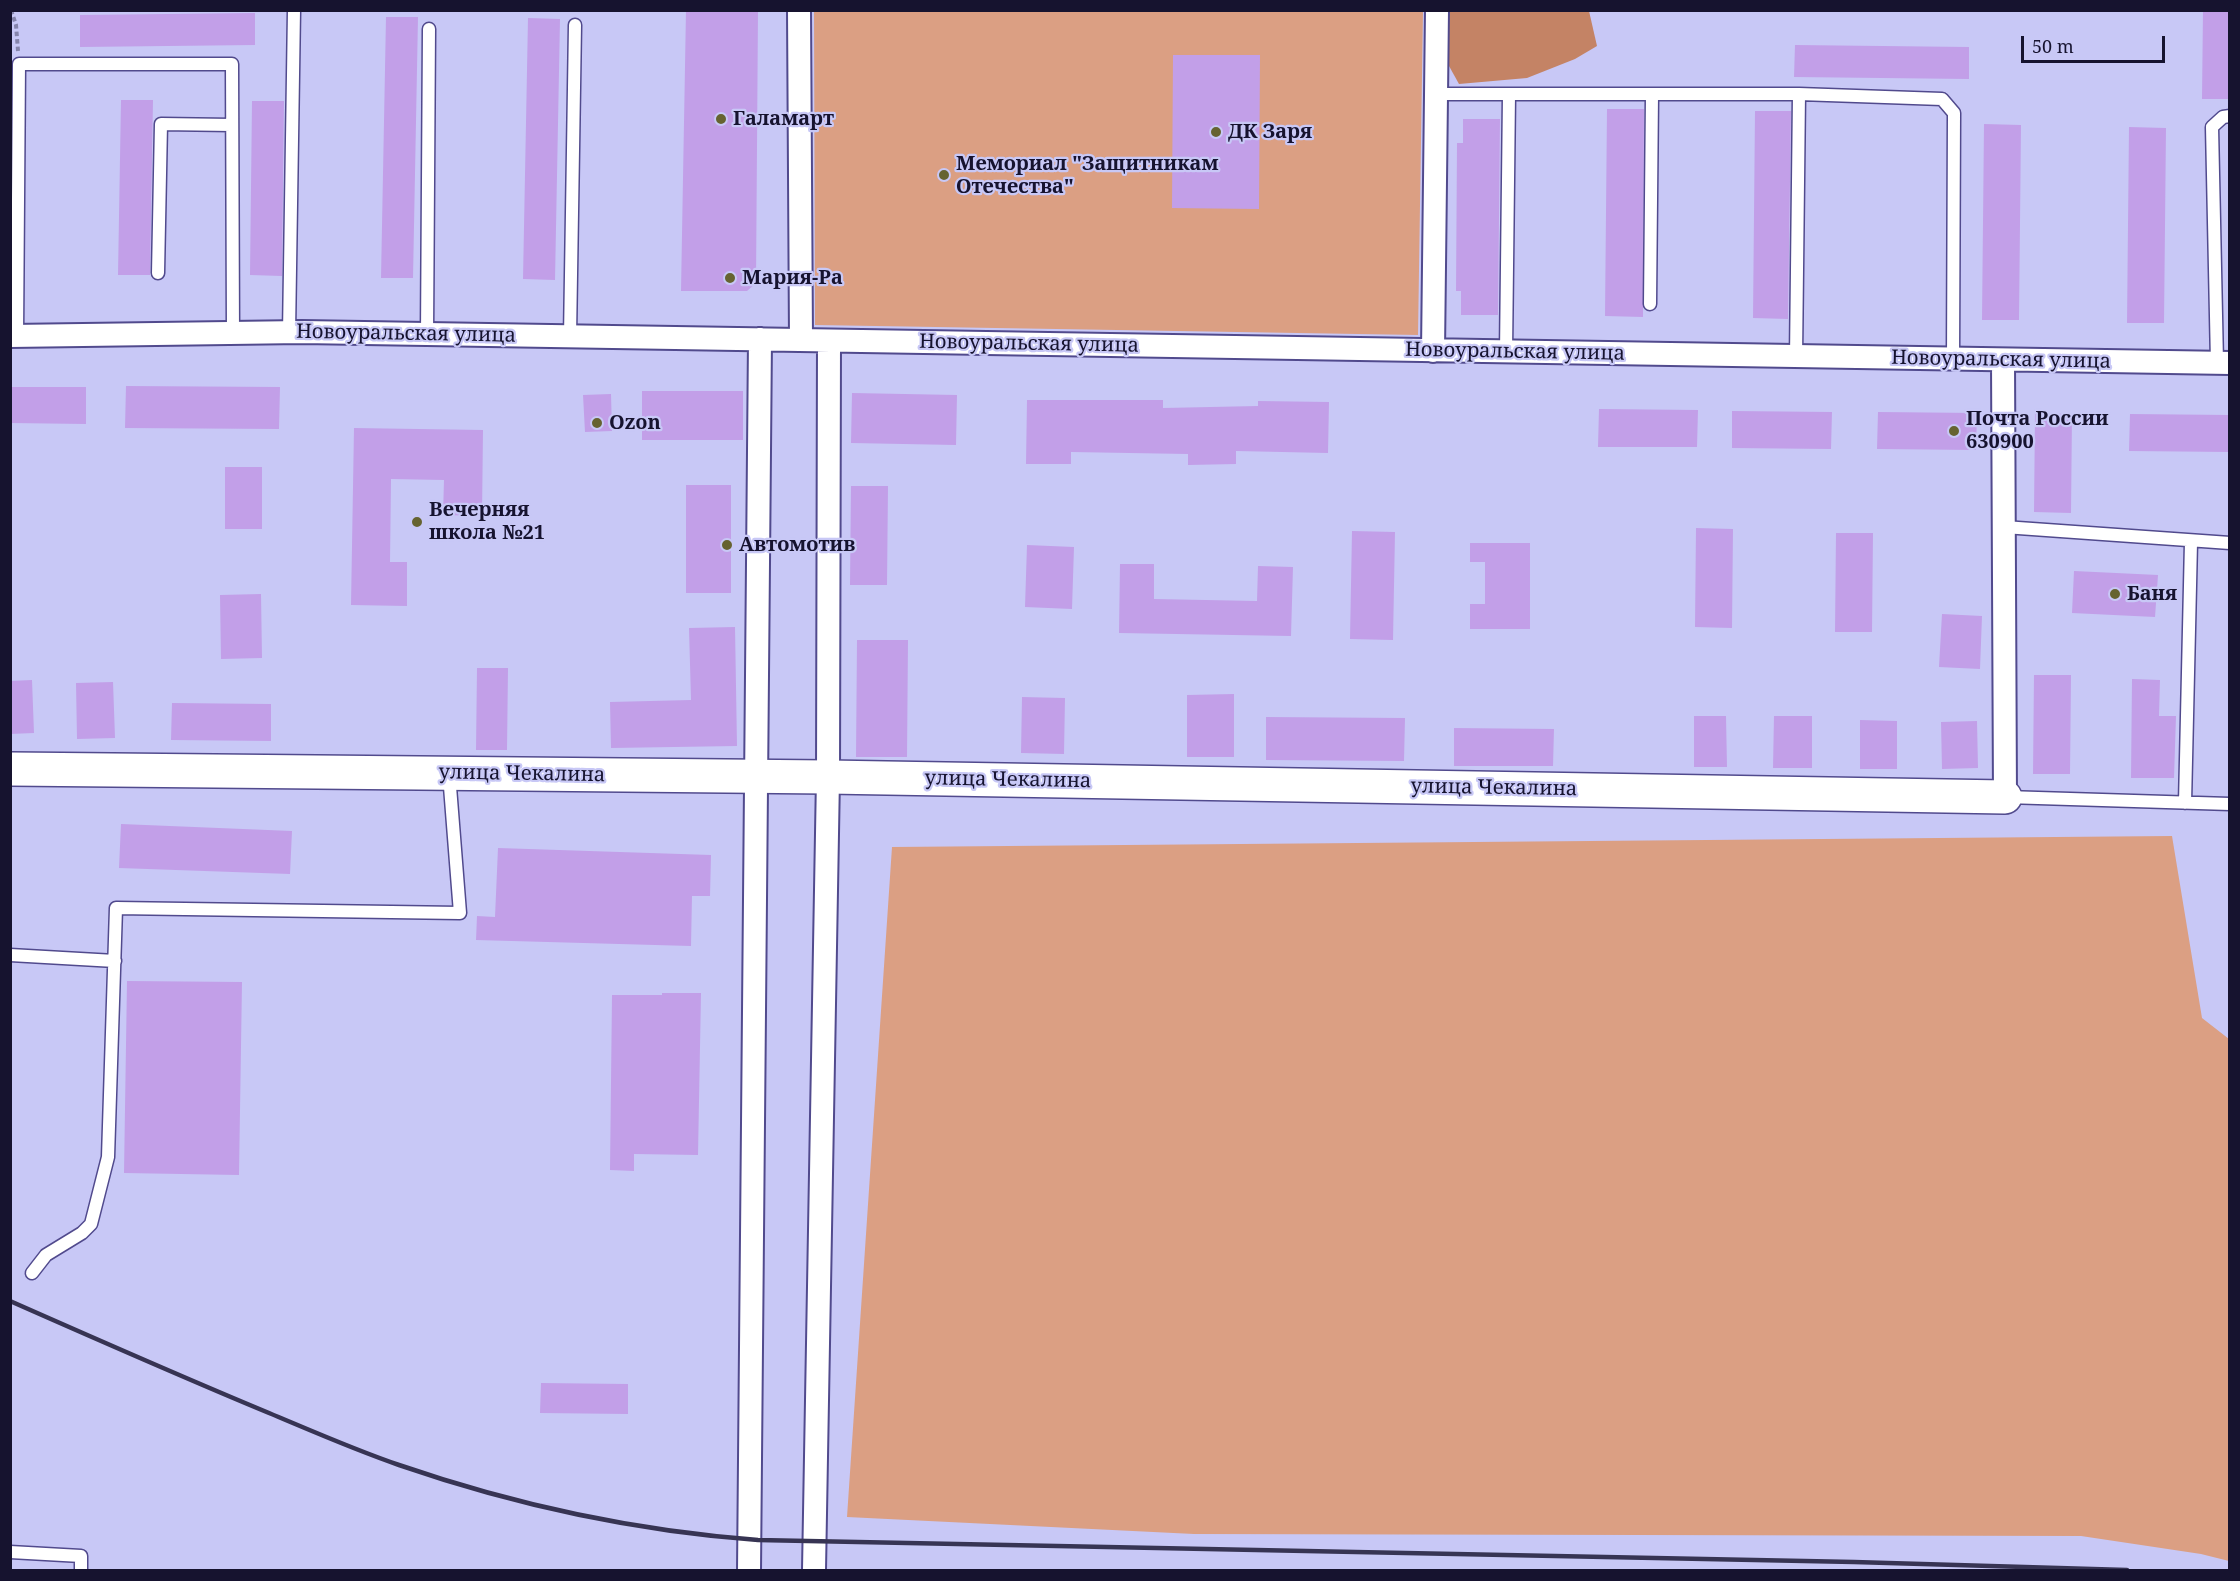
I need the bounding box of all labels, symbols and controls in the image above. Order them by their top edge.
scale bar [2024,24,2168,62]
text: 50 m [2032,34,2074,58]
place label: Галамарт [733,107,834,131]
marker: Галамарт [714,112,728,126]
place label: ДК Заря [1228,120,1312,144]
marker: ДК Заря [1209,125,1223,139]
place label: Мемориал "Защитникам Отечества" [956,152,1218,199]
marker: Мемориал "Защитникам Отечества" [937,168,951,182]
place label: Мария-Ра [742,266,843,290]
marker: Мария-Ра [723,271,737,285]
street label: Новоуральская улица [296,320,516,348]
street label: Новоуральская улица [919,330,1139,358]
street label: Новоуральская улица [1405,338,1625,366]
street label: Новоуральская улица [1891,346,2111,374]
place label: Почта России 630900 [1966,407,2109,454]
place label: Ozon [609,411,661,435]
marker: Ozon [590,416,604,430]
marker: Почта России 630900 [1947,424,1961,438]
place label: Вечерняя школа №21 [429,498,545,545]
marker: Вечерняя школа №21 [410,515,424,529]
place label: Автомотив [739,533,855,557]
marker: Автомотив [720,538,734,552]
place label: Баня [2127,582,2177,606]
marker: Баня [2108,587,2122,601]
street label: улица Чекалина [439,761,605,787]
street label: улица Чекалина [925,767,1091,793]
street label: улица Чекалина [1411,775,1577,801]

